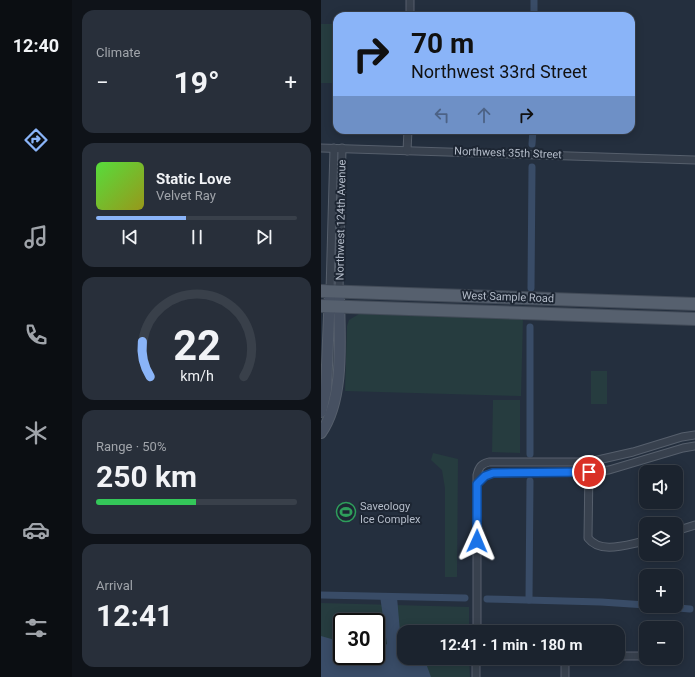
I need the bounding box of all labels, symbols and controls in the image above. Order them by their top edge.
text: 70 m [411,27,474,60]
icon: right [345,28,397,80]
text: 12:40 [13,35,59,56]
text: Climate [96,45,140,60]
text: Northwest 33rd Street [411,61,587,82]
text: 19° [173,65,220,100]
text: − [96,70,109,95]
text: + [285,70,297,95]
icon: left [431,104,453,126]
icon: ahead [473,104,495,126]
icon: right [515,104,537,126]
icon: directions [22,126,50,154]
street label: Northwest 35th Street [454,145,562,161]
street label: Northwest 124th Avenue [333,159,349,280]
text: Static Love [156,170,231,188]
text: Velvet Ray [156,188,216,203]
icon: music [22,223,50,251]
icon: previous [119,226,141,248]
icon: pause [186,226,208,248]
icon: next [253,226,275,248]
street label: West Sample Road [462,289,554,305]
text: 22 [173,320,220,369]
icon: phone [22,321,50,349]
text: km/h [180,367,213,383]
icon: climate [22,419,50,447]
text: Range · 50% [96,439,166,454]
pin [572,455,606,489]
text: 250 km [96,459,197,494]
icon: arrive [578,461,600,483]
map controls [639,465,683,665]
button: sound [639,465,683,509]
place label: Saveology Ice Complex [360,500,421,526]
sports icon: Saveology Ice Complex [335,501,357,523]
icon: car [22,516,50,544]
button: layers [639,517,683,561]
position arrow [456,520,498,562]
button: + [639,569,683,613]
text: Arrival [96,578,133,593]
text: 12:41 [96,598,173,633]
speed limit sign: 30 [333,613,385,665]
icon: filters [22,614,50,642]
button: − [639,621,683,665]
text: 12:41 · 1 min · 180 m [440,636,582,654]

